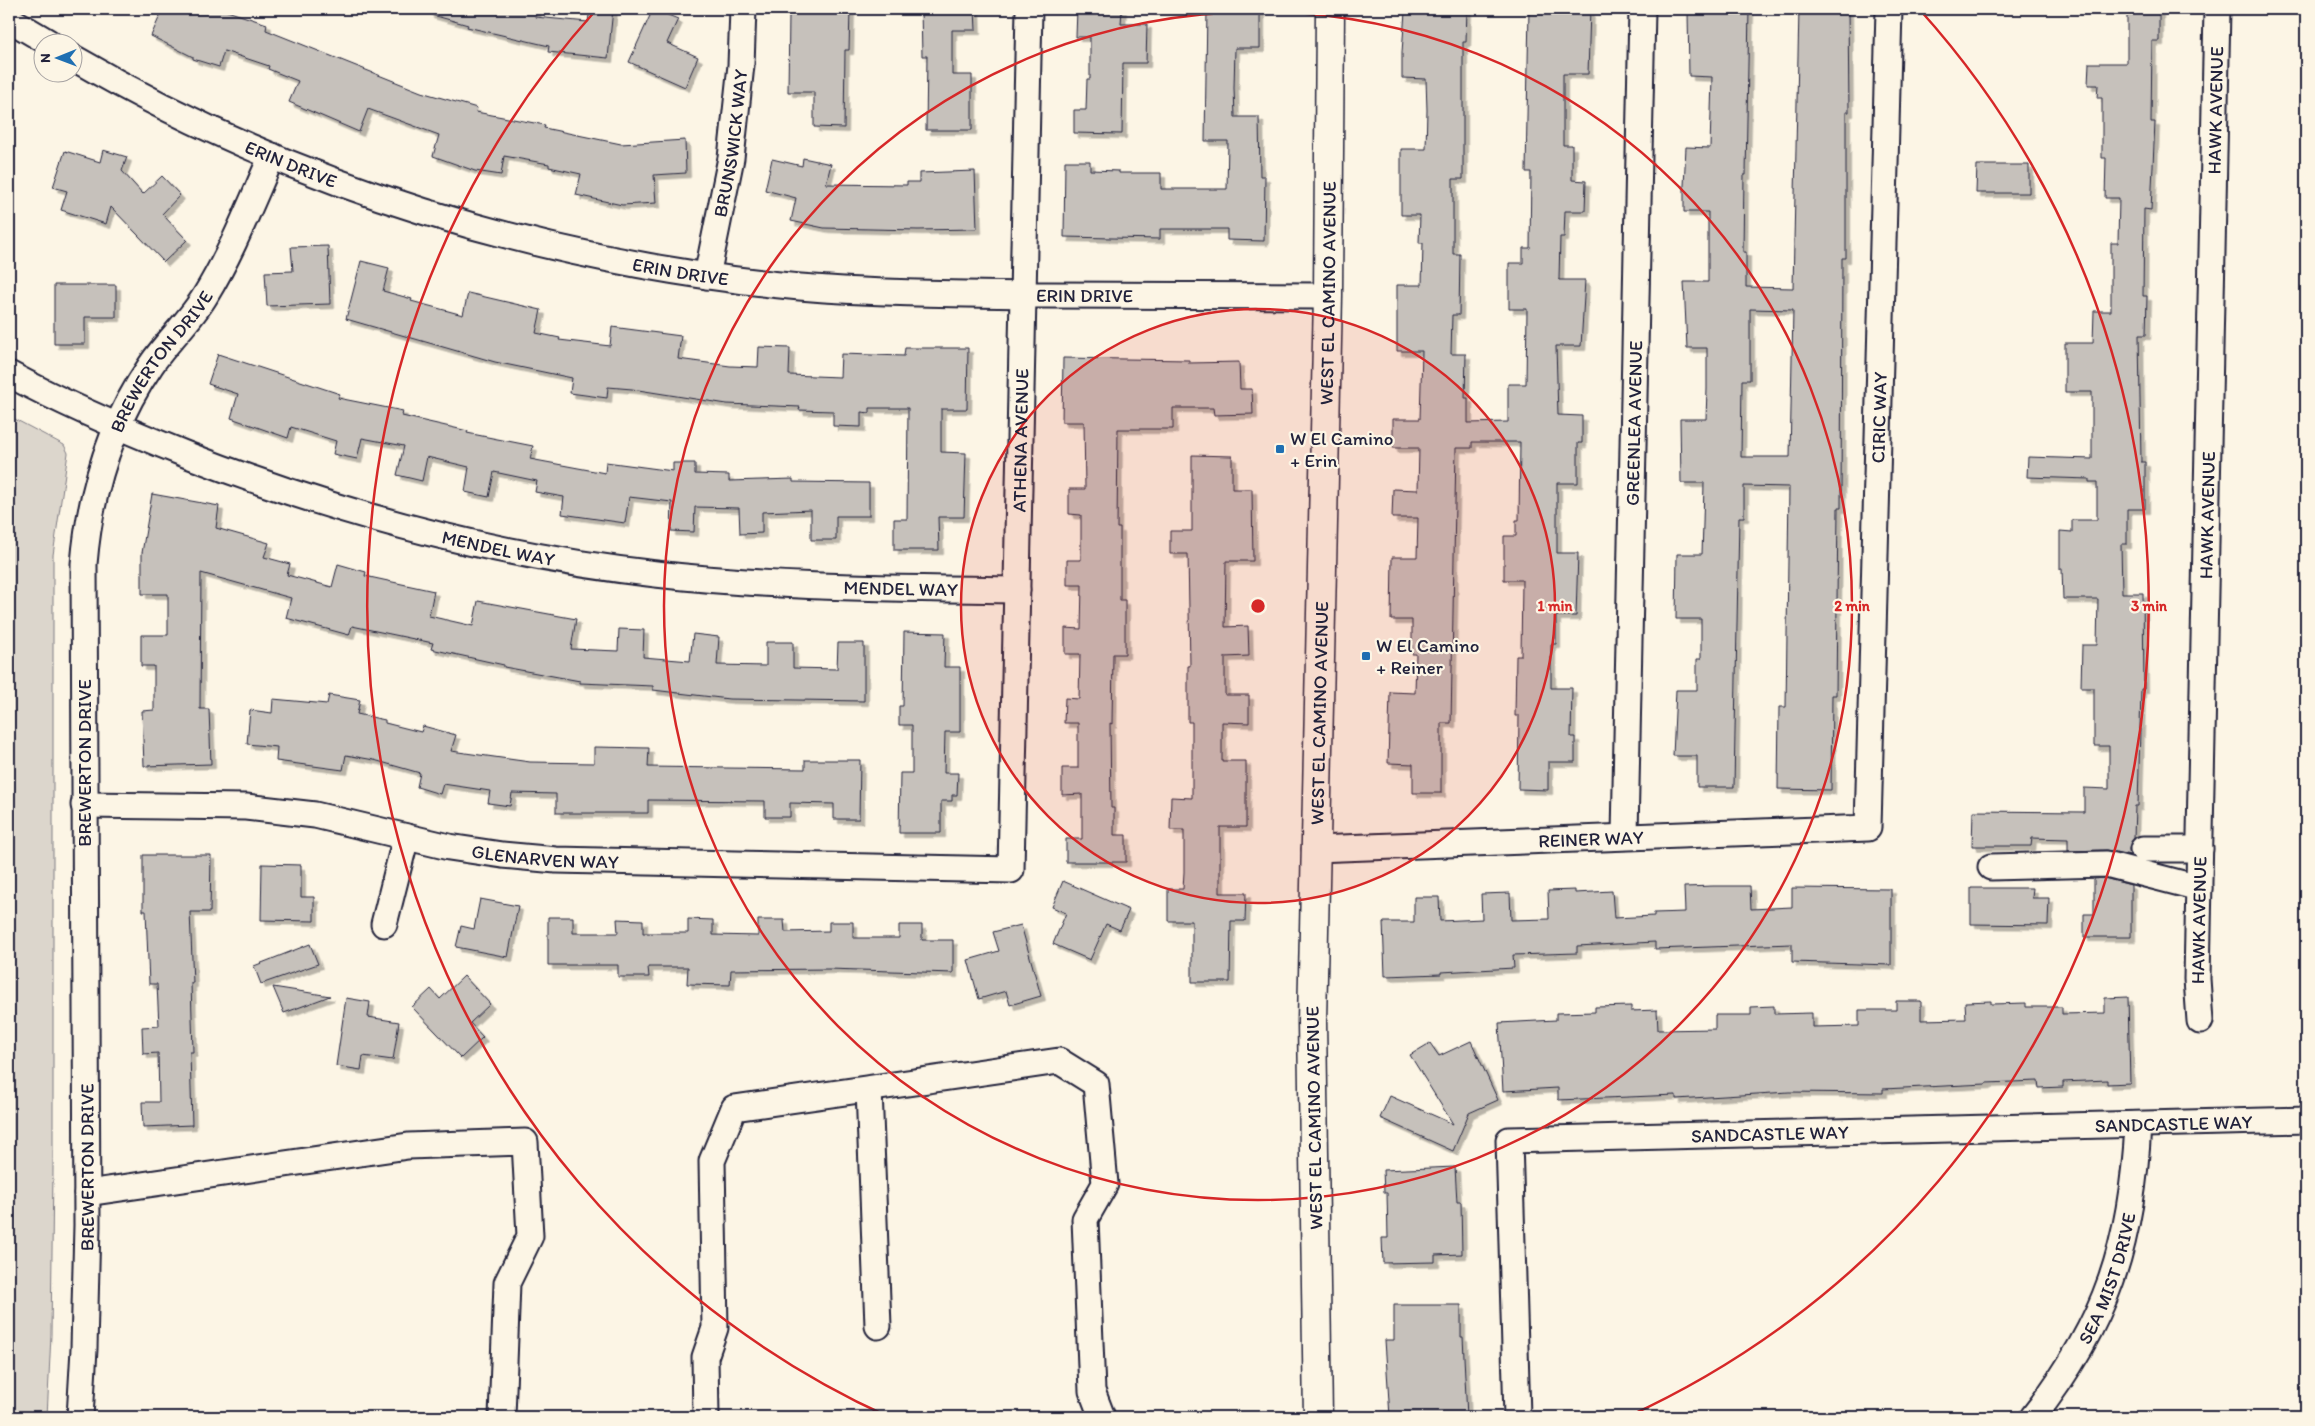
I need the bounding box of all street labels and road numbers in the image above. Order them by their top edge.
street label: HAWK AVENUE [2202,46,2228,175]
street label: BRUNSWICK WAY [708,68,752,219]
street label: ERIN DRIVE [242,135,340,192]
street label: WEST EL CAMINO AVENUE [1314,181,1340,405]
street label: ERIN DRIVE [631,252,730,290]
street label: ERIN DRIVE [1036,283,1133,307]
street label: BREWERTON DRIVE [104,286,217,436]
street label: GREENLEA AVENUE [1620,340,1647,506]
street label: ATHENA AVENUE [1007,368,1033,513]
street label: CIRIC WAY [1866,371,1891,464]
street label: HAWK AVENUE [2194,451,2219,579]
street label: MENDEL WAY [440,525,557,571]
street label: MENDEL WAY [843,575,958,601]
street label: WEST EL CAMINO AVENUE [1305,601,1333,825]
street label: BREWERTON DRIVE [73,679,96,847]
street label: REINER WAY [1538,825,1644,852]
street label: GLENARVEN WAY [470,839,619,873]
street label: HAWK AVENUE [2185,856,2211,984]
street label: WEST EL CAMINO AVENUE [1301,1006,1327,1230]
street label: BREWERTON DRIVE [75,1083,99,1251]
street label: SANDCASTLE WAY [2095,1110,2253,1137]
street label: SANDCASTLE WAY [1691,1120,1849,1147]
street label: SEA MIST DRIVE [2073,1210,2140,1348]

